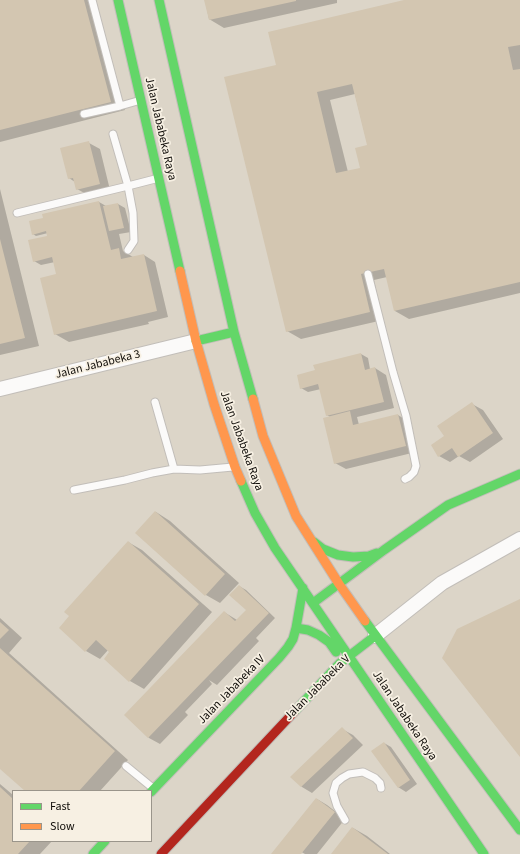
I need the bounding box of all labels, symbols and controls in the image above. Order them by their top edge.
street label: Jalan Jababeka Raya [141,76,179,182]
street label: Jalan Jababeka 3 [54,347,142,383]
street label: Jalan Jababeka Raya [216,389,266,493]
street label: Jalan Jababeka IV [195,652,269,728]
street label: Jalan Jababeka V [282,652,354,724]
street label: Jalan Jababeka Raya [369,668,439,764]
legend [12,790,152,842]
text: Fast [50,798,70,815]
text: Slow [50,818,75,835]

